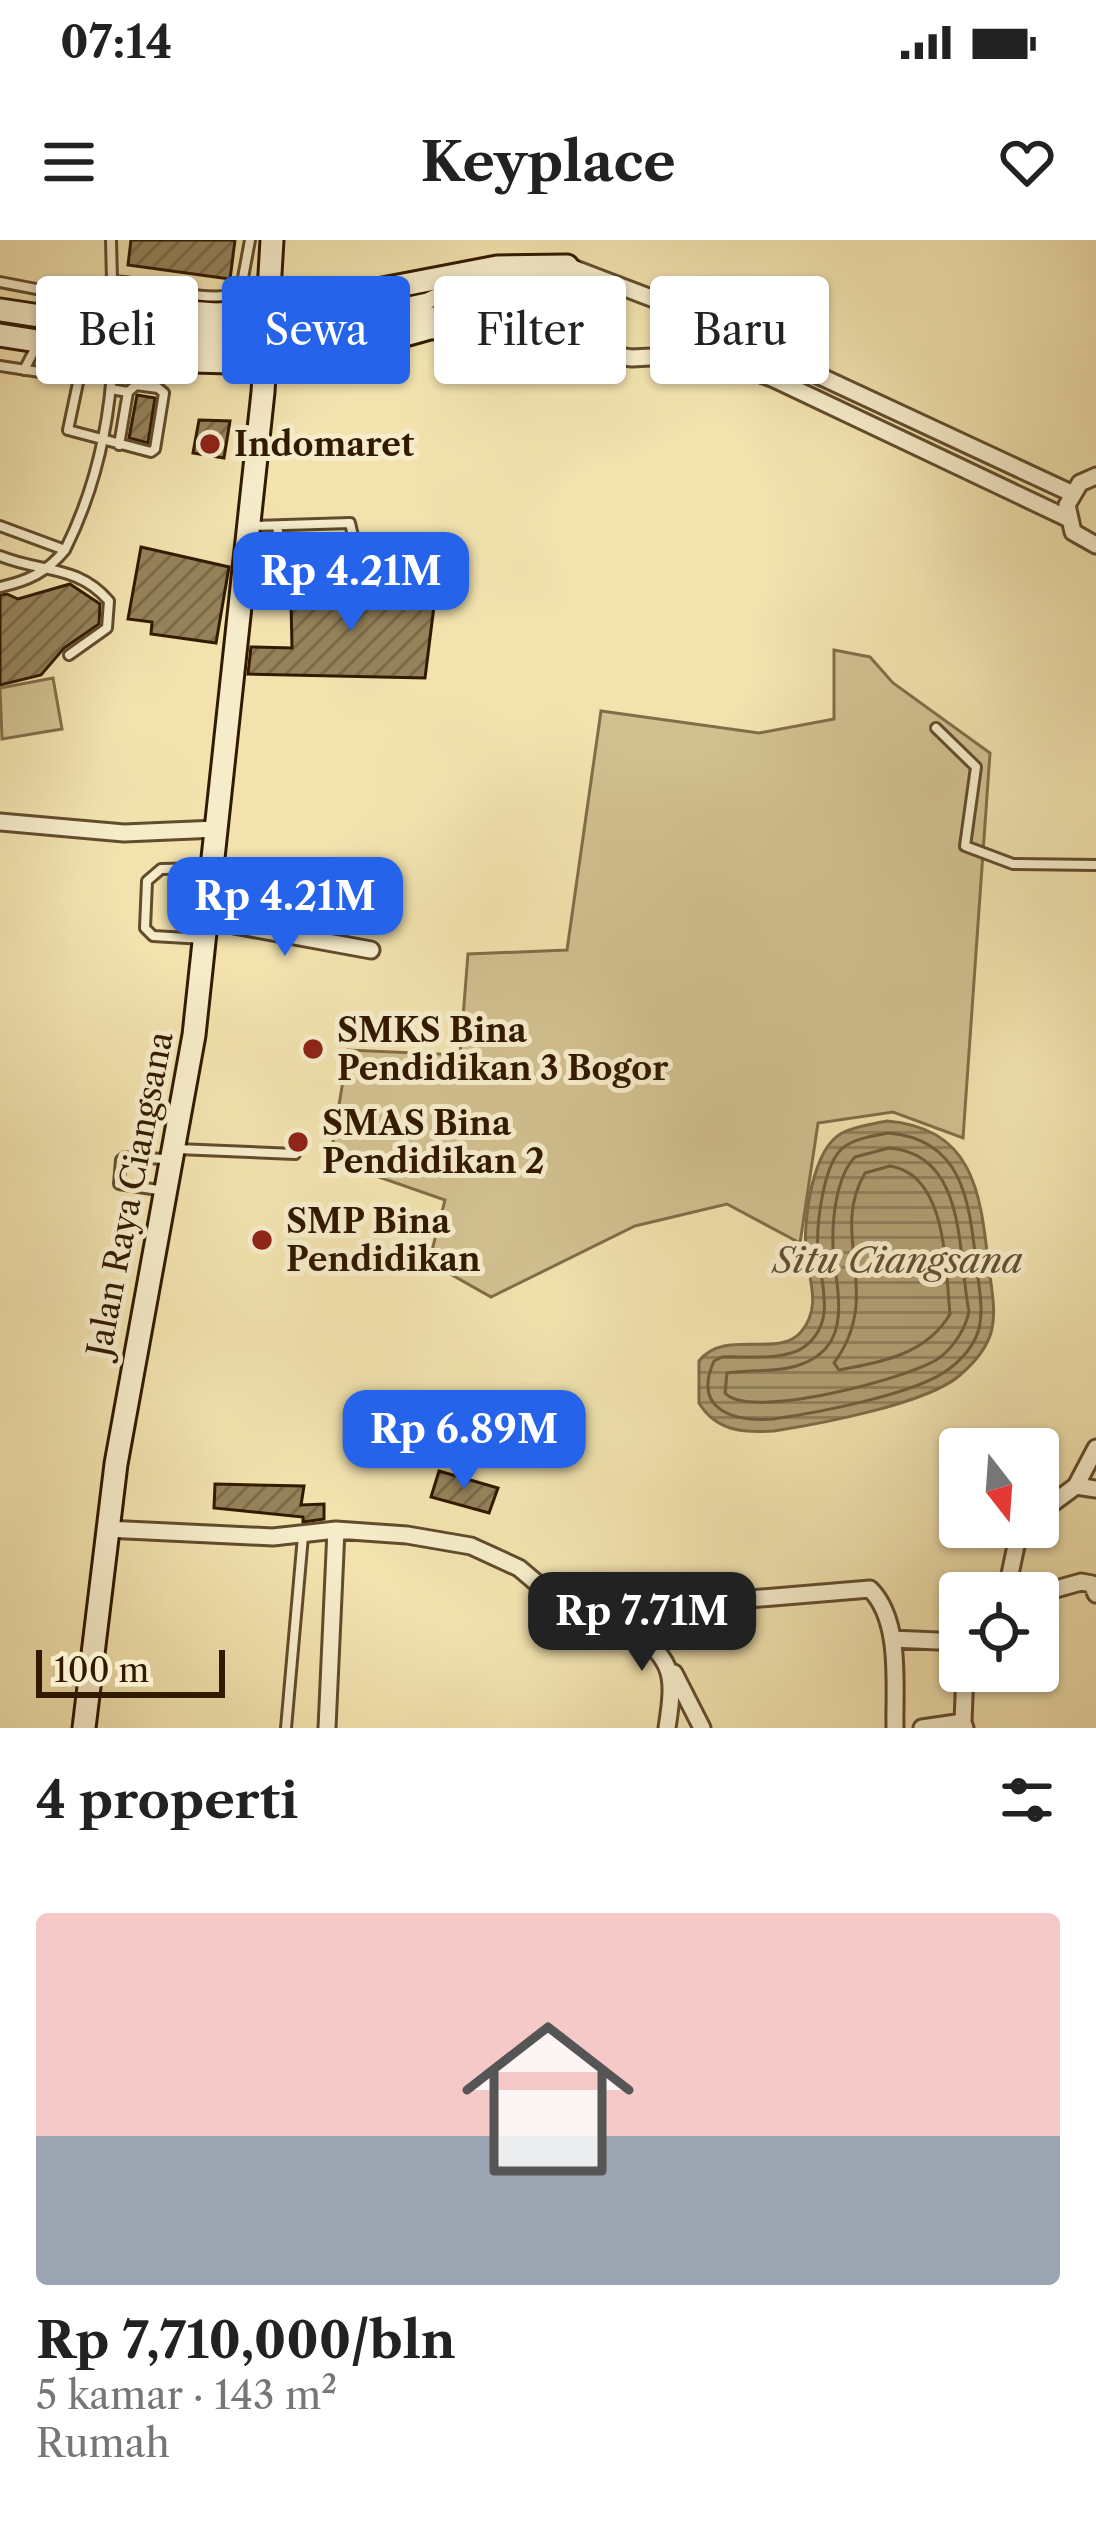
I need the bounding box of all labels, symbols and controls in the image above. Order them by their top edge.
text: 07:14 [60,14,172,70]
icon: menu [36,129,102,195]
text: Keyplace [421,129,675,195]
icon: heart [994,129,1060,195]
chip: Beli [36,276,198,384]
chip: Sewa [222,276,410,384]
chip: Filter [434,276,626,384]
chip: Baru [650,276,829,384]
place label: Indomaret [234,424,415,465]
marker: Indomaret [197,431,223,457]
pin: Rp 4.21M [227,532,475,634]
text: Rp 4.21M [260,547,442,595]
pin: Rp 4.21M [161,857,409,959]
text: Rp 4.21M [194,872,376,920]
place label: SMKS Bina Pendidikan 3 Bogor [337,1010,668,1089]
street label: Jalan Raya Ciangsana [77,1027,182,1365]
marker: SMKS Bina Pendidikan 3 Bogor [300,1036,326,1062]
place label: SMAS Bina Pendidikan 2 [322,1103,545,1182]
marker: SMAS Bina Pendidikan 2 [285,1129,311,1155]
place label: SMP Bina Pendidikan [286,1201,481,1280]
marker: SMP Bina Pendidikan [249,1227,275,1253]
water label: Situ Ciangsana [771,1238,1023,1282]
pin: Rp 6.89M [340,1390,588,1492]
text: Rp 6.89M [370,1405,558,1453]
north arrow [939,1428,1059,1548]
map controls [939,1428,1059,1692]
pin: Rp 7.71M [518,1572,766,1674]
button: locate [939,1572,1059,1692]
text: Rp 7.71M [555,1587,729,1635]
scale bar [36,1644,225,1697]
text: 100 m [54,1650,149,1691]
icon: filters [994,1767,1060,1833]
text: 4 properti [36,1769,298,1831]
icon: home [440,1991,656,2207]
text: Rp 7,710,000/bln [36,2309,456,2371]
text: 5 kamar · 143 m² [36,2371,337,2419]
text: Rumah [36,2419,170,2467]

